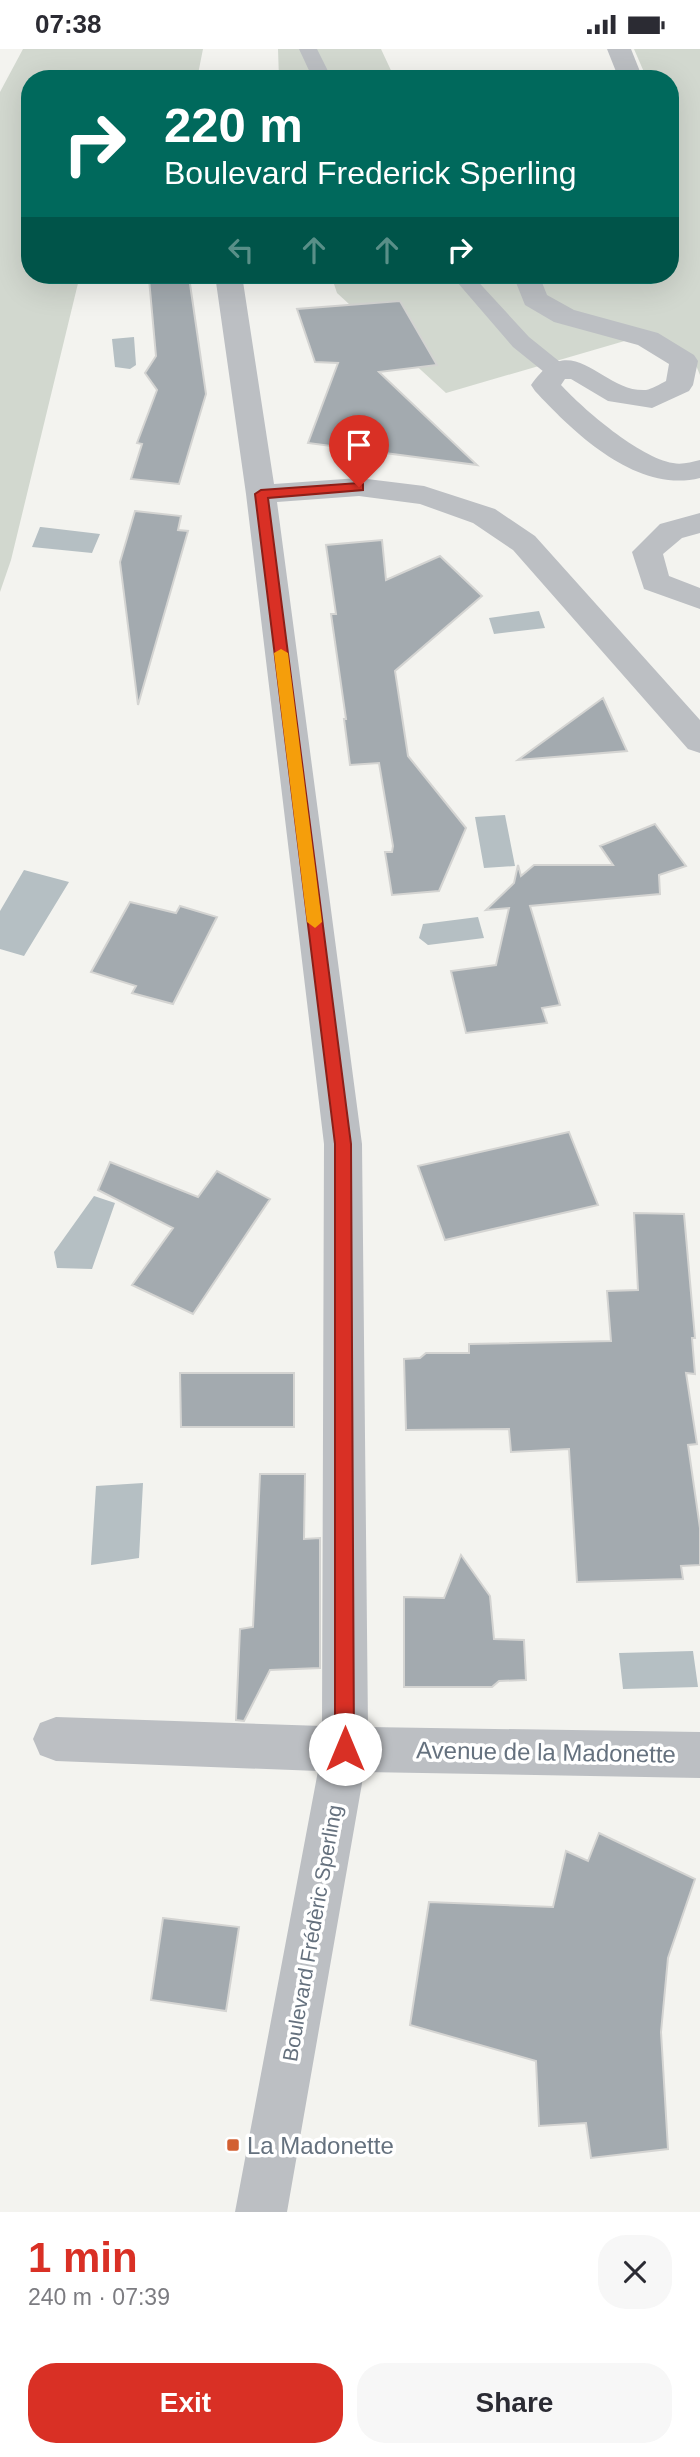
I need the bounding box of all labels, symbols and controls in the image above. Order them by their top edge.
text: 07:38 [35,9,102,39]
icon: right [49,98,140,189]
text: 220 m [164,98,303,152]
text: Boulevard Frederick Sperling [164,155,577,191]
icon: left [222,231,260,269]
icon: ahead [295,231,333,269]
icon: ahead [368,231,406,269]
icon: right [441,231,479,269]
pin [329,415,389,487]
icon: arrive [340,426,378,464]
position arrow [308,1712,382,1786]
street label: Avenue de la Madonette [416,1736,676,1768]
street label: Boulevard Frédèric Sperling [278,1803,346,2063]
place label: La Madonette [247,2132,394,2159]
marker: La Madonette [225,2137,241,2153]
text: 1 min [28,2234,138,2281]
button: close [598,2235,672,2309]
text: 240 m · 07:39 [28,2284,170,2310]
button: Exit [28,2363,343,2443]
button: Share [357,2363,672,2443]

